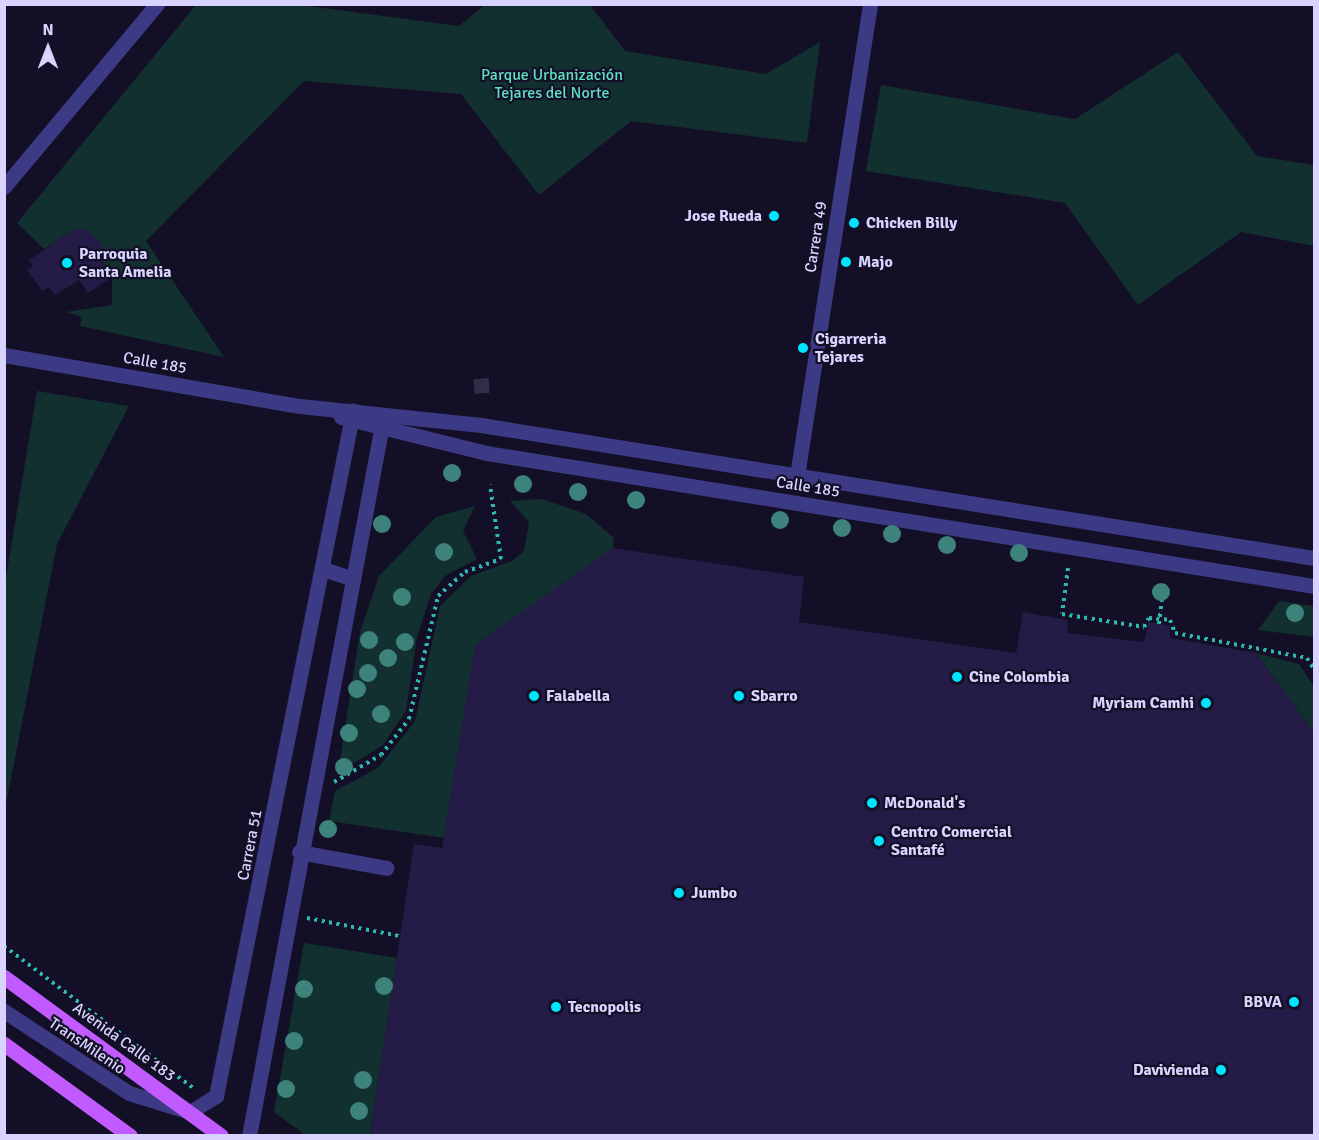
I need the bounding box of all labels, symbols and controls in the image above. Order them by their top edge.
north arrow [18,18,78,78]
text: N [42,20,54,40]
park label: Parque Urbanización Tejares del Norte [481,65,623,103]
street label: Carrera 49 [801,200,831,274]
place label: Jose Rueda [685,206,762,226]
marker: Jose Rueda [767,209,781,223]
place label: Chicken Billy [866,213,957,233]
marker: Chicken Billy [847,216,861,230]
place label: Parroquia Santa Amelia [79,244,171,282]
place label: Majo [858,252,893,272]
marker: Majo [839,255,853,269]
marker: Parroquia Santa Amelia [60,256,74,270]
place label: Cigarreria Tejares [815,329,886,367]
marker: Cigarreria Tejares [796,341,810,355]
street label: Calle 185 [122,348,188,378]
street label: Calle 185 [775,472,841,502]
place label: Cine Colombia [969,667,1069,687]
marker: Cine Colombia [950,670,964,684]
place label: Falabella [546,686,610,706]
place label: Sbarro [751,686,798,706]
marker: Falabella [527,689,541,703]
marker: Sbarro [732,689,746,703]
place label: Myriam Camhi [1092,693,1194,713]
marker: Myriam Camhi [1199,696,1213,710]
place label: McDonald's [884,793,965,813]
marker: McDonald's [865,796,879,810]
street label: Carrera 51 [234,808,266,882]
place label: Centro Comercial Santafé [891,822,1012,860]
marker: Centro Comercial Santafé [872,834,886,848]
place label: Jumbo [691,883,737,903]
marker: Jumbo [672,886,686,900]
place label: BBVA [1243,992,1282,1012]
marker: BBVA [1287,995,1301,1009]
place label: Tecnopolis [568,997,641,1017]
street label: Avenida Calle 183 [69,998,179,1086]
marker: Tecnopolis [549,1000,563,1014]
street label: TransMilenio [45,1013,129,1079]
place label: Davivienda [1133,1060,1209,1080]
marker: Davivienda [1214,1063,1228,1077]

